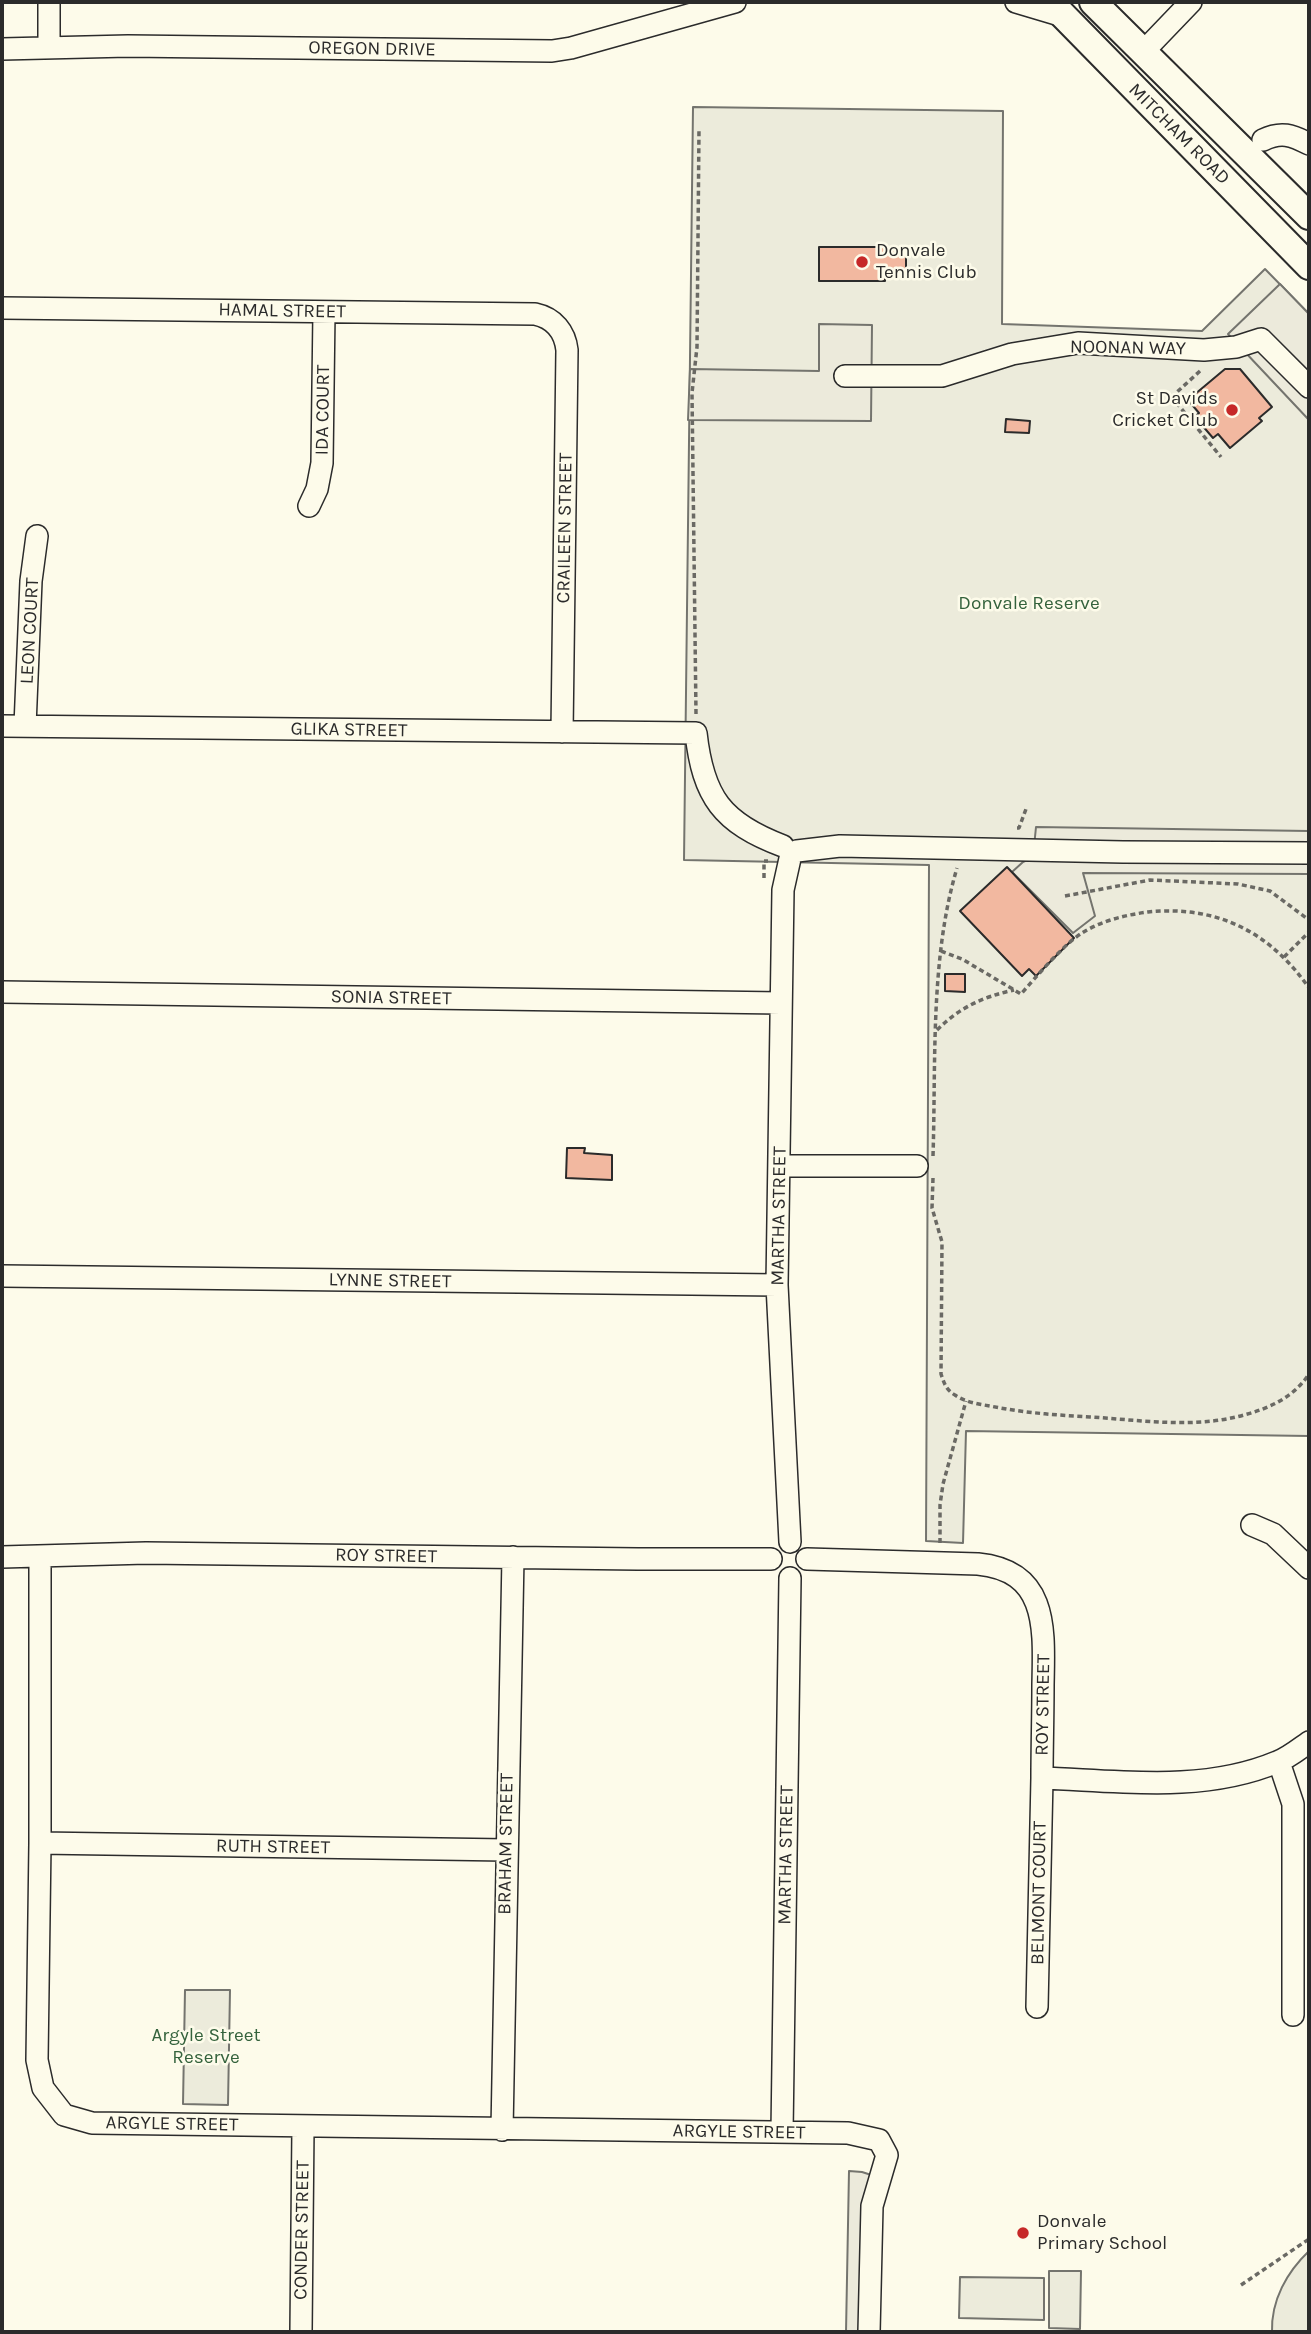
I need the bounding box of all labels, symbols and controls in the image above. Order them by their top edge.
street label: OREGON DRIVE [308,36,436,62]
street label: MITCHAM ROAD [1124,79,1234,189]
place label: Donvale Tennis Club [876,240,977,284]
marker: Donvale Tennis Club [854,254,870,270]
street label: HAMAL STREET [218,298,346,324]
street label: NOONAN WAY [1070,336,1186,360]
street label: IDA COURT [311,364,335,456]
place label: St Davids Cricket Club [1112,388,1218,432]
marker: St Davids Cricket Club [1224,402,1240,418]
street label: CRAILEEN STREET [552,452,578,604]
street label: LEON COURT [16,577,44,685]
park label: Donvale Reserve [958,593,1100,615]
street label: GLIKA STREET [290,718,408,742]
street label: SONIA STREET [330,986,452,1010]
street label: MARTHA STREET [766,1146,792,1286]
street label: LYNNE STREET [328,1269,452,1293]
street label: ROY STREET [335,1544,437,1568]
street label: ROY STREET [1031,1654,1055,1756]
street label: BRAHAM STREET [493,1773,519,1915]
street label: MARTHA STREET [773,1785,799,1925]
street label: BELMONT COURT [1026,1821,1052,1965]
street label: RUTH STREET [216,1835,330,1859]
park label: Argyle Street Reserve [151,2025,261,2069]
street label: ARGYLE STREET [105,2111,239,2137]
street label: ARGYLE STREET [672,2119,806,2145]
street label: CONDER STREET [289,2160,315,2300]
place label: Donvale Primary School [1037,2211,1167,2255]
marker: Donvale Primary School [1015,2225,1031,2241]

